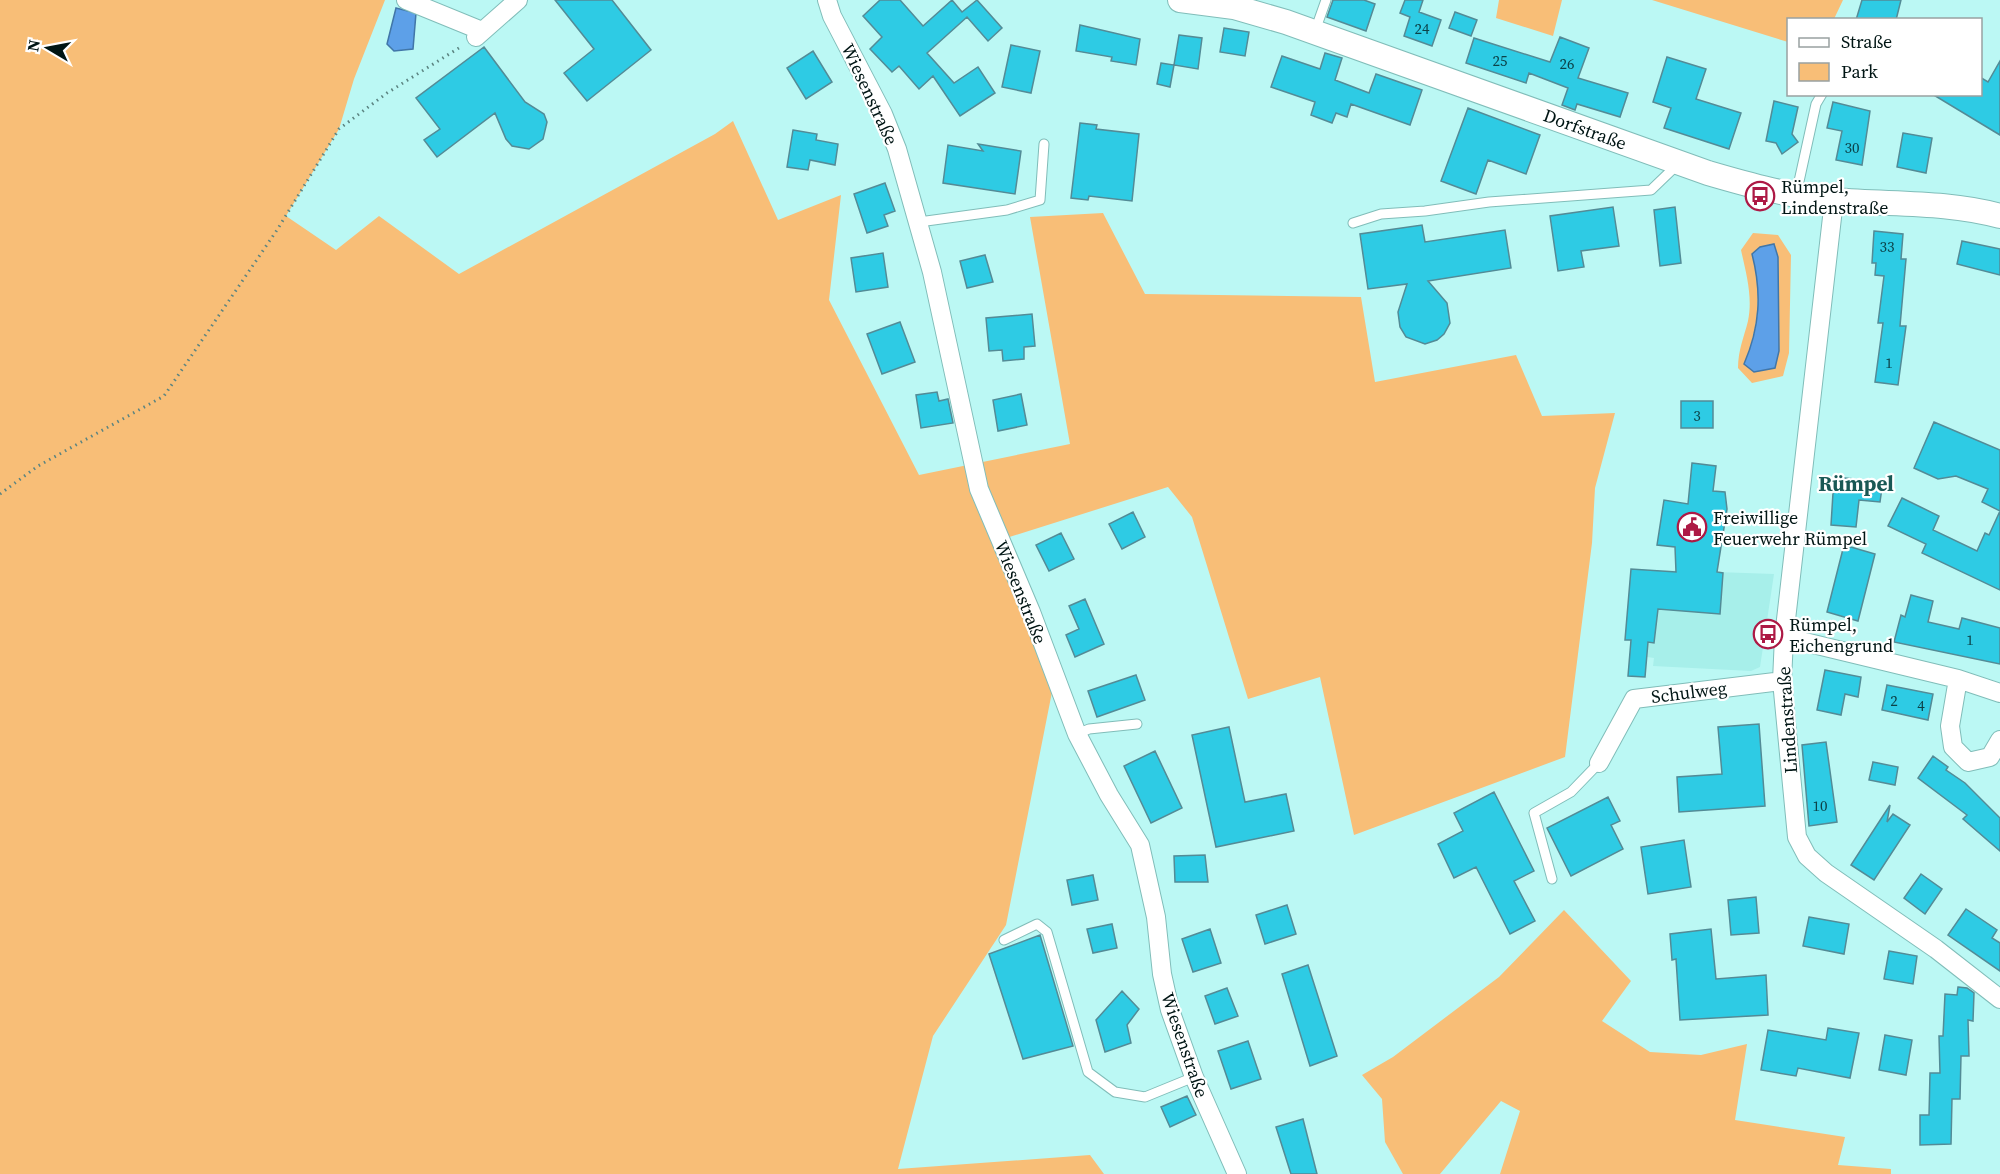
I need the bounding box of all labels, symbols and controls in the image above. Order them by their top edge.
north arrow [18,18,78,78]
house number: 24 [1414,18,1430,39]
legend [1787,18,1982,96]
text: Straße [1841,29,1892,54]
text: N [21,37,45,53]
street label: Wiesenstraße [836,39,904,149]
house number: 25 [1492,50,1508,71]
house number: 26 [1559,53,1575,74]
text: Park [1841,59,1878,84]
street label: Dorfstraße [1540,102,1630,156]
house number: 30 [1844,137,1860,158]
place label: Rümpel, Lindenstraße [1781,174,1888,220]
bus stop icon: Rümpel, Lindenstraße [1744,180,1776,212]
house number: 33 [1879,236,1895,257]
house number: 1 [1885,352,1893,373]
house number: 3 [1693,405,1701,426]
district label: Rümpel [1818,469,1894,498]
place label: Freiwillige Feuerwehr Rümpel [1713,505,1867,551]
public building icon: Freiwillige Feuerwehr Rümpel [1676,511,1708,543]
street label: Wiesenstraße [989,537,1053,647]
place label: Rümpel, Eichengrund [1789,612,1893,658]
bus stop icon: Rümpel, Eichengrund [1752,618,1784,650]
house number: 1 [1966,629,1974,650]
street label: Lindenstraße [1771,666,1803,774]
street label: Schulweg [1650,675,1728,709]
house number: 2 [1890,690,1898,711]
house number: 4 [1917,695,1925,716]
house number: 10 [1812,795,1828,816]
street label: Wiesenstraße [1155,989,1215,1101]

